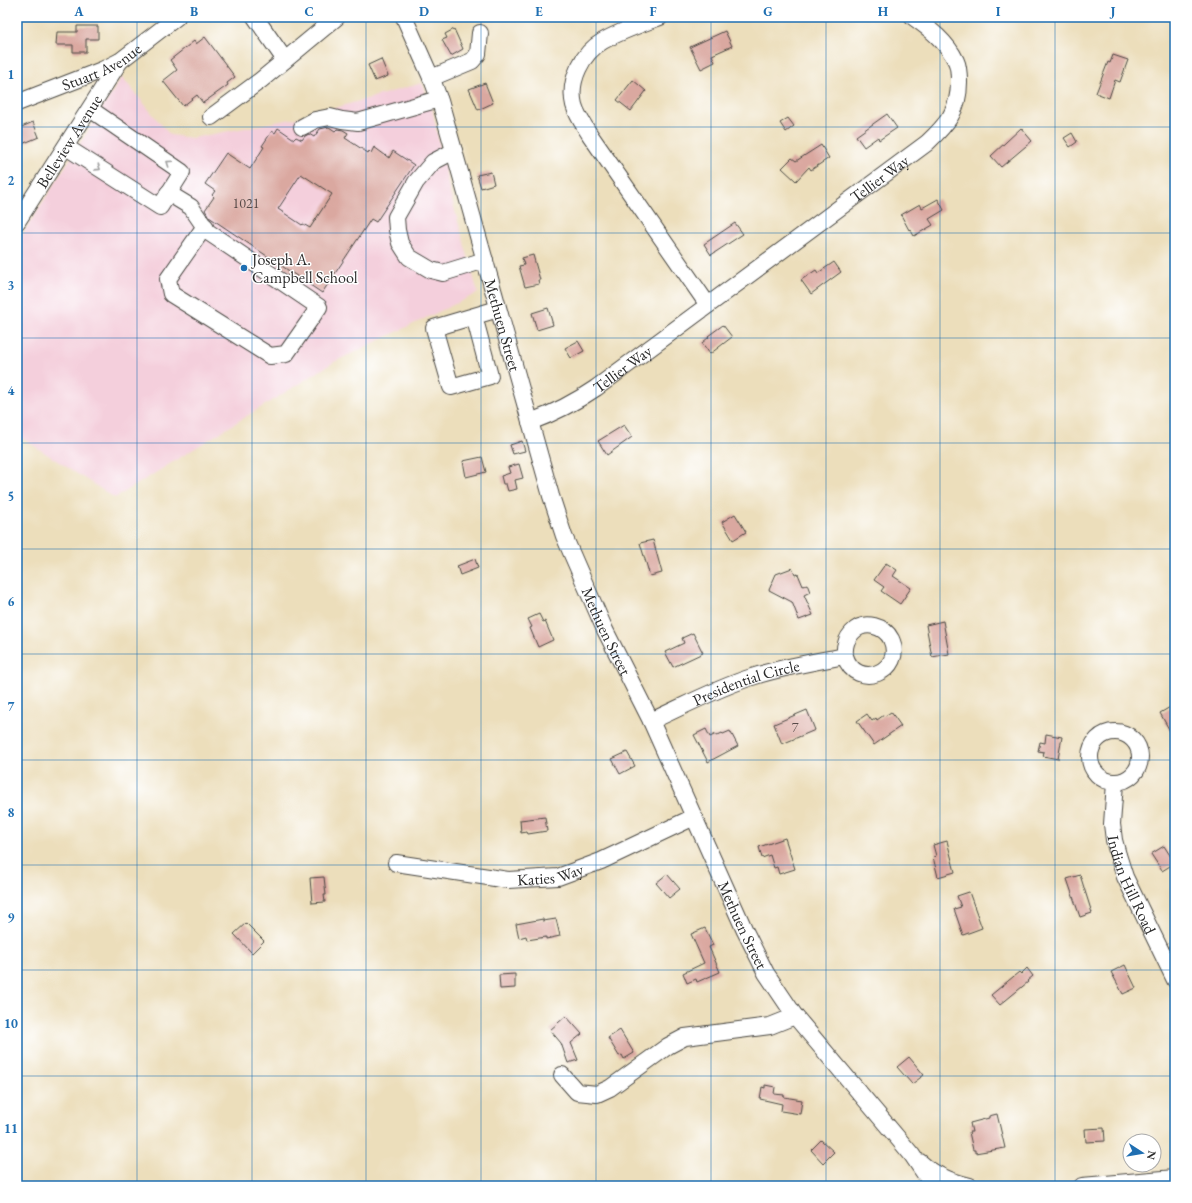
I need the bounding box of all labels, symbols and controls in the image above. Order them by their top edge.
text: A [73,3,84,20]
text: B [190,3,198,20]
text: C [304,3,314,20]
text: D [419,3,429,20]
text: E [535,3,543,20]
text: F [649,3,657,20]
text: G [763,3,773,20]
text: H [878,3,889,20]
text: I [996,3,1001,20]
text: J [1109,3,1116,20]
street label: Stuart Avenue [59,38,146,96]
text: 1 [8,66,15,83]
street label: Belleview Avenue [32,91,107,192]
street label: Tellier Way [846,149,914,207]
one-way arrow [167,161,174,168]
one-way arrow [94,163,101,170]
text: 2 [8,172,15,189]
house number: 1021 [233,194,259,212]
place label: Joseph A. Campbell School [250,249,358,288]
marker: Joseph A. Campbell School [239,263,249,273]
street label: Methuen Street [479,276,525,374]
text: 3 [8,277,15,294]
street label: Tellier Way [589,340,657,398]
text: 4 [8,382,15,399]
text: 5 [8,488,14,505]
street label: Methuen Street [577,584,636,679]
text: 6 [8,593,15,610]
street label: Presidential Circle [689,655,801,711]
text: 7 [8,698,15,715]
house number: 7 [792,718,799,736]
text: 8 [8,804,15,821]
street label: Indian Hill Road [1102,834,1161,938]
street label: Katies Way [517,858,587,890]
street label: Methuen Street [713,878,772,973]
text: 9 [8,909,15,926]
text: 10 [4,1015,18,1032]
text: 11 [4,1120,18,1137]
north arrow [1122,1133,1162,1173]
text: N [1144,1149,1160,1161]

